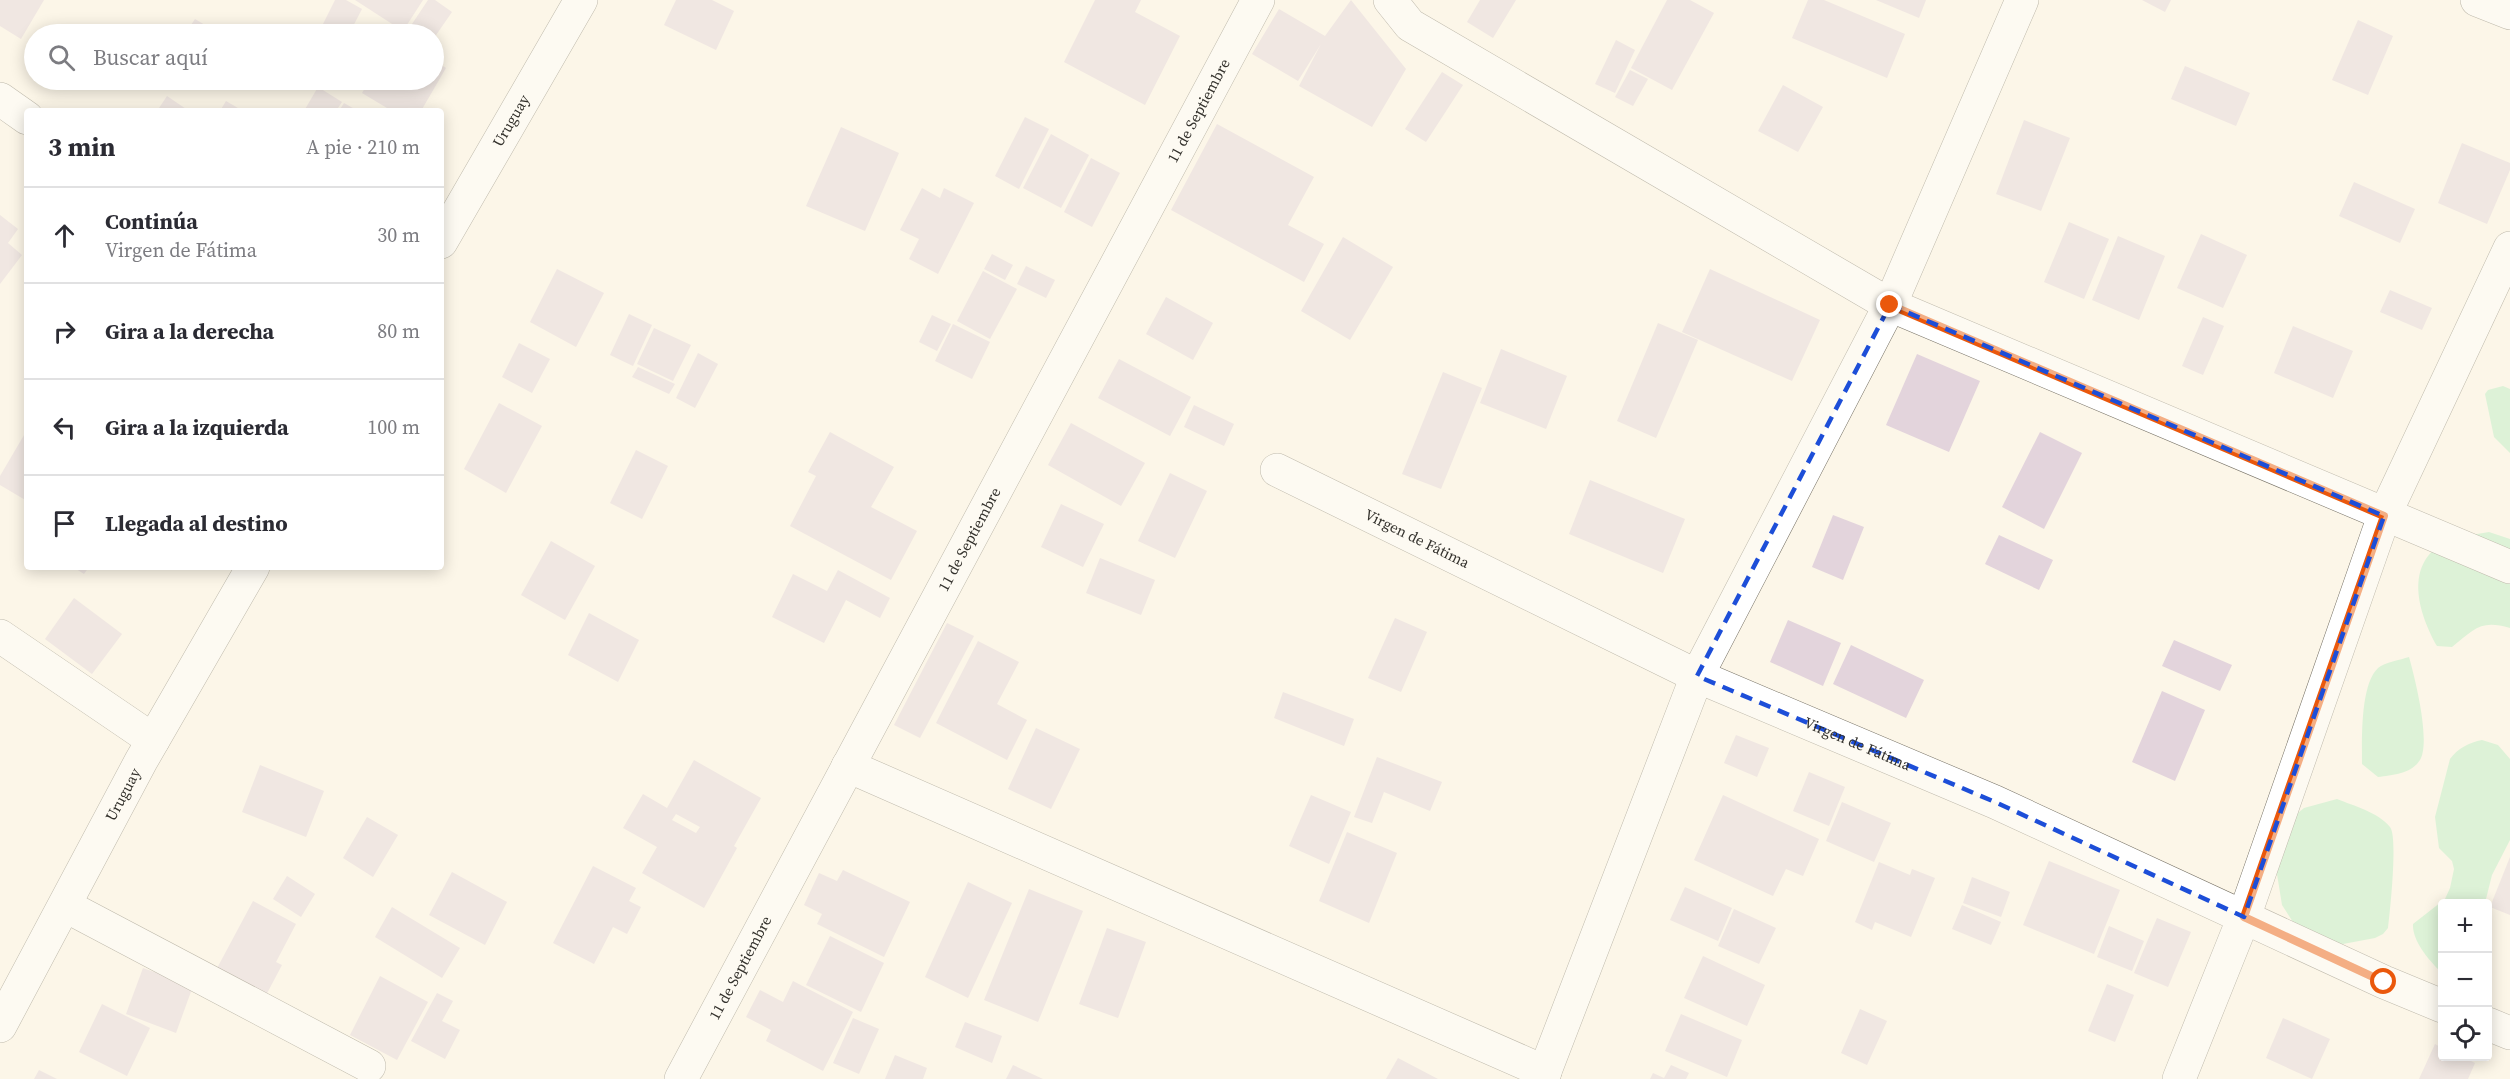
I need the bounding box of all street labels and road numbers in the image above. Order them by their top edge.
street label: 11 de Septiembre [1162,55,1235,166]
street label: Uruguay [487,90,534,151]
street label: 11 de Septiembre [933,483,1006,595]
street label: Virgen de Fátima [1361,504,1473,573]
street label: Virgen de Fátima [1801,711,1915,775]
street label: Uruguay [100,764,145,825]
street label: 11 de Septiembre [704,912,777,1023]

